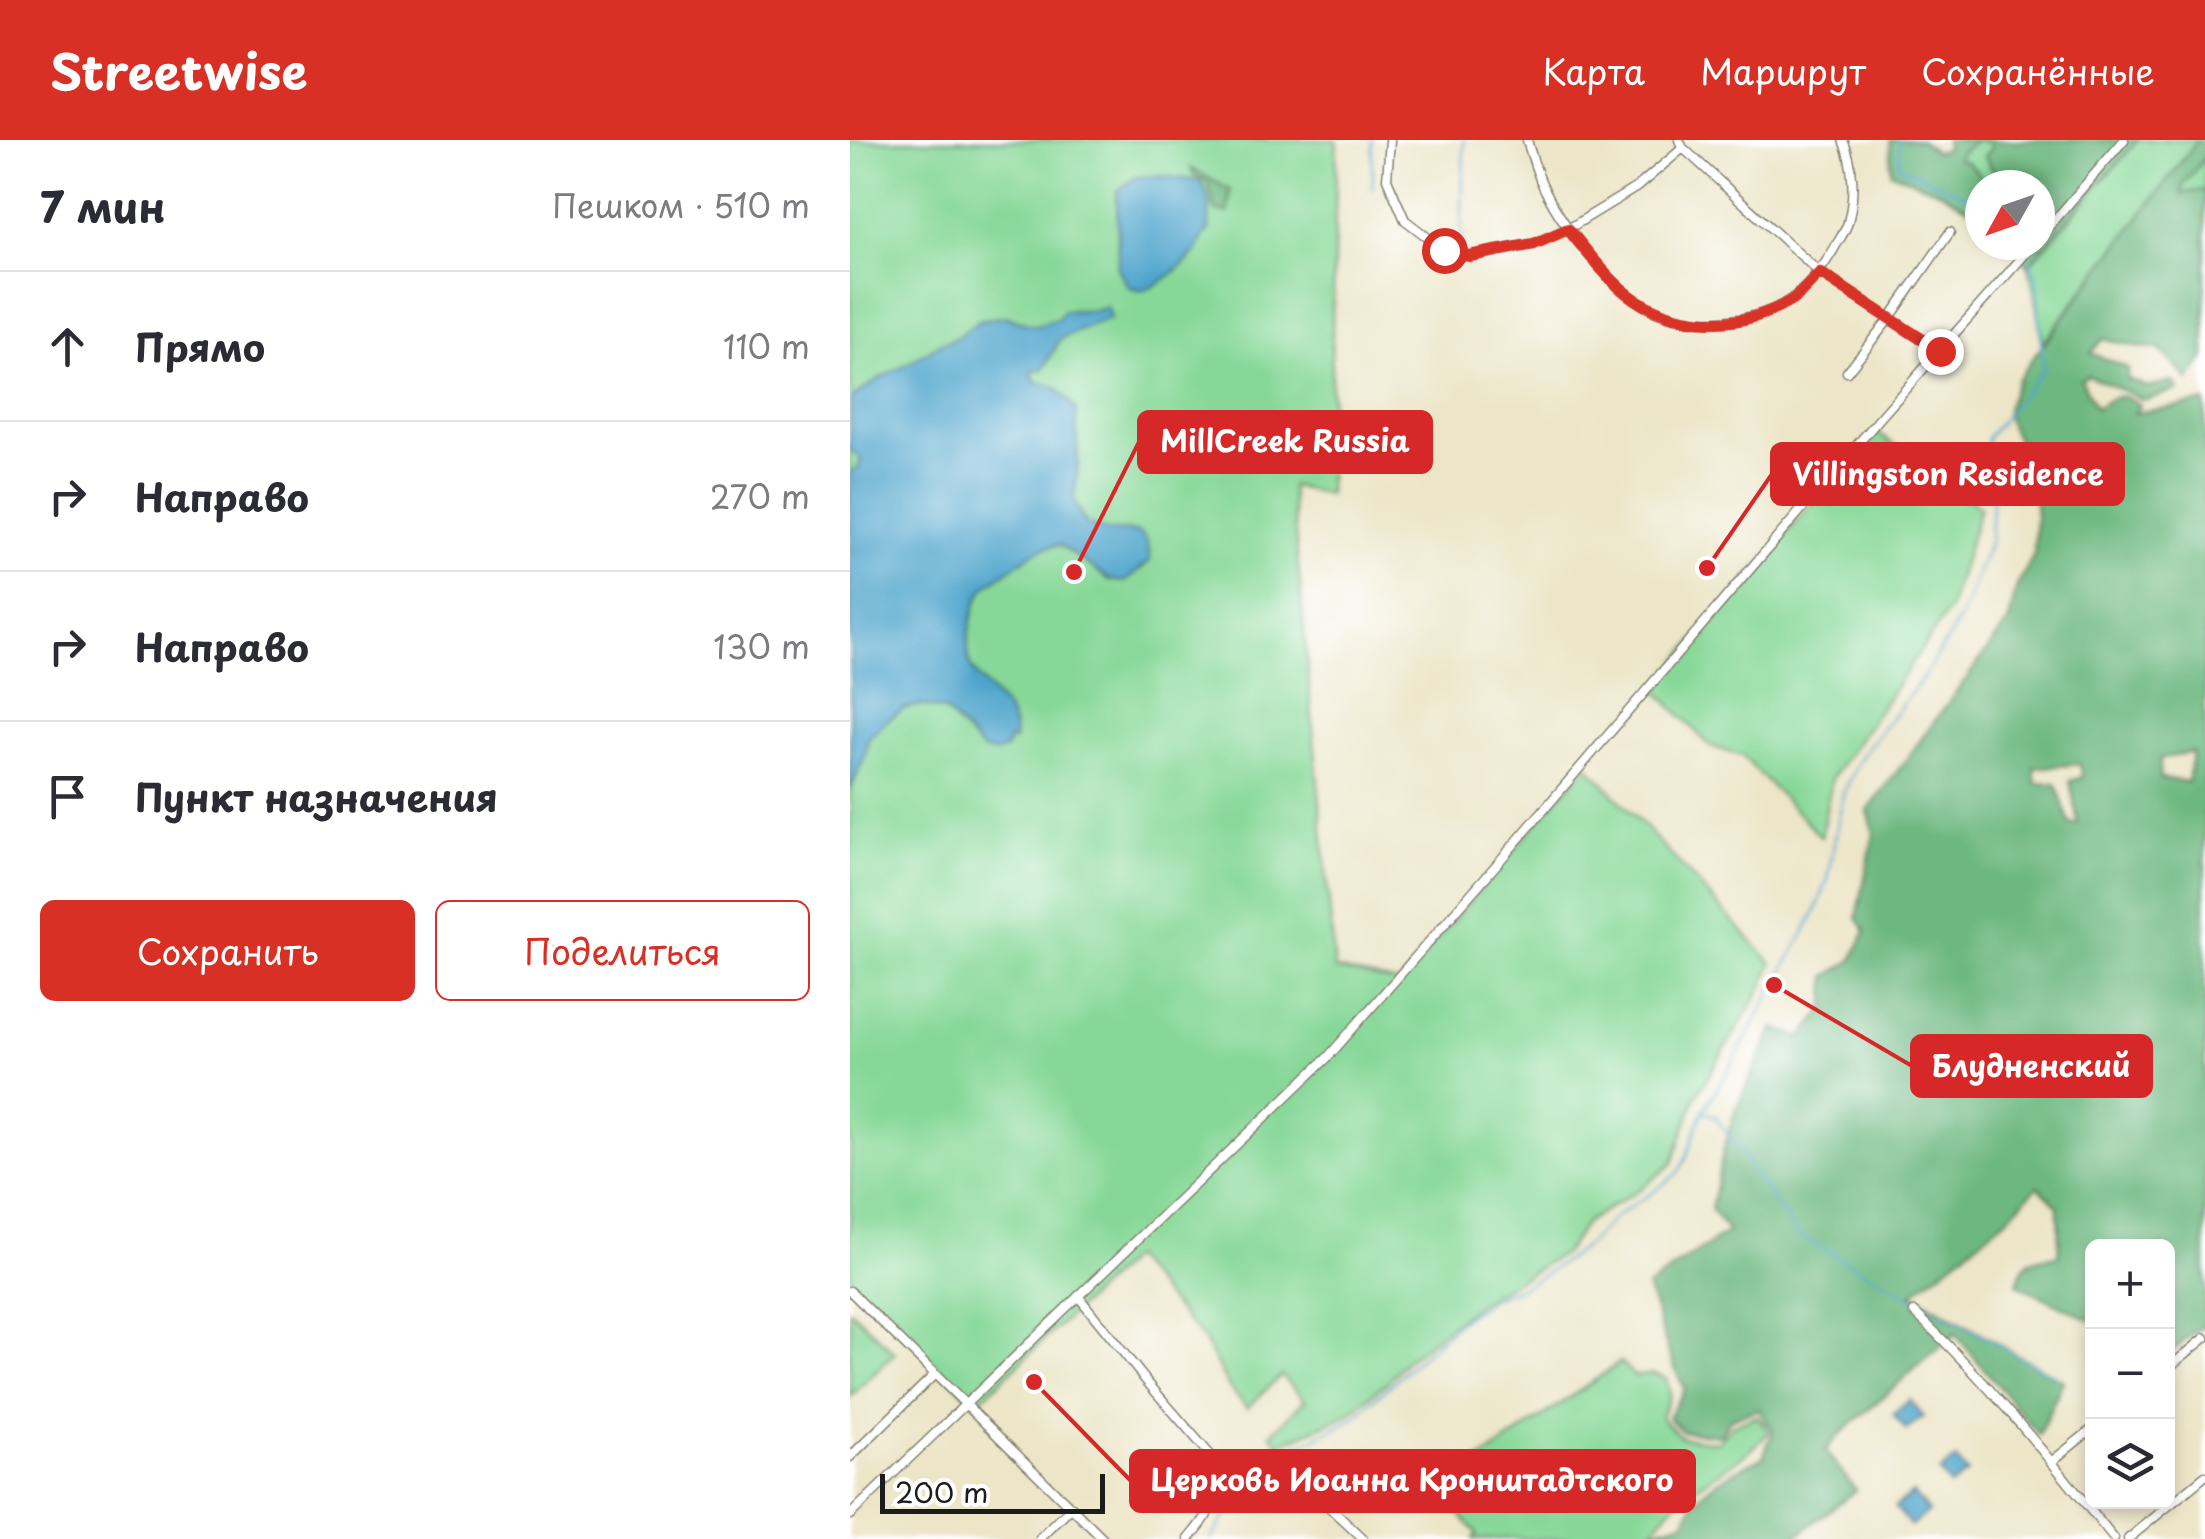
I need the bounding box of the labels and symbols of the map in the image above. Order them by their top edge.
north arrow [1965,170,2055,260]
route start [1422,228,1468,274]
route end [1918,329,1964,375]
callout: MillCreek Russia [1139,412,1431,472]
text: MillCreek Russia [1160,417,1410,462]
callout: Villingston Residence [1772,444,2123,504]
text: Villingston Residence [1792,450,2104,495]
callout: Блудненский [1912,1036,2151,1096]
text: Блудненский [1932,1042,2131,1087]
callout: Церковь Иоанна Кронштадтского [1131,1451,1694,1511]
text: Церковь Иоанна Кронштадтского [1151,1456,1674,1501]
scale bar [880,1469,1105,1514]

